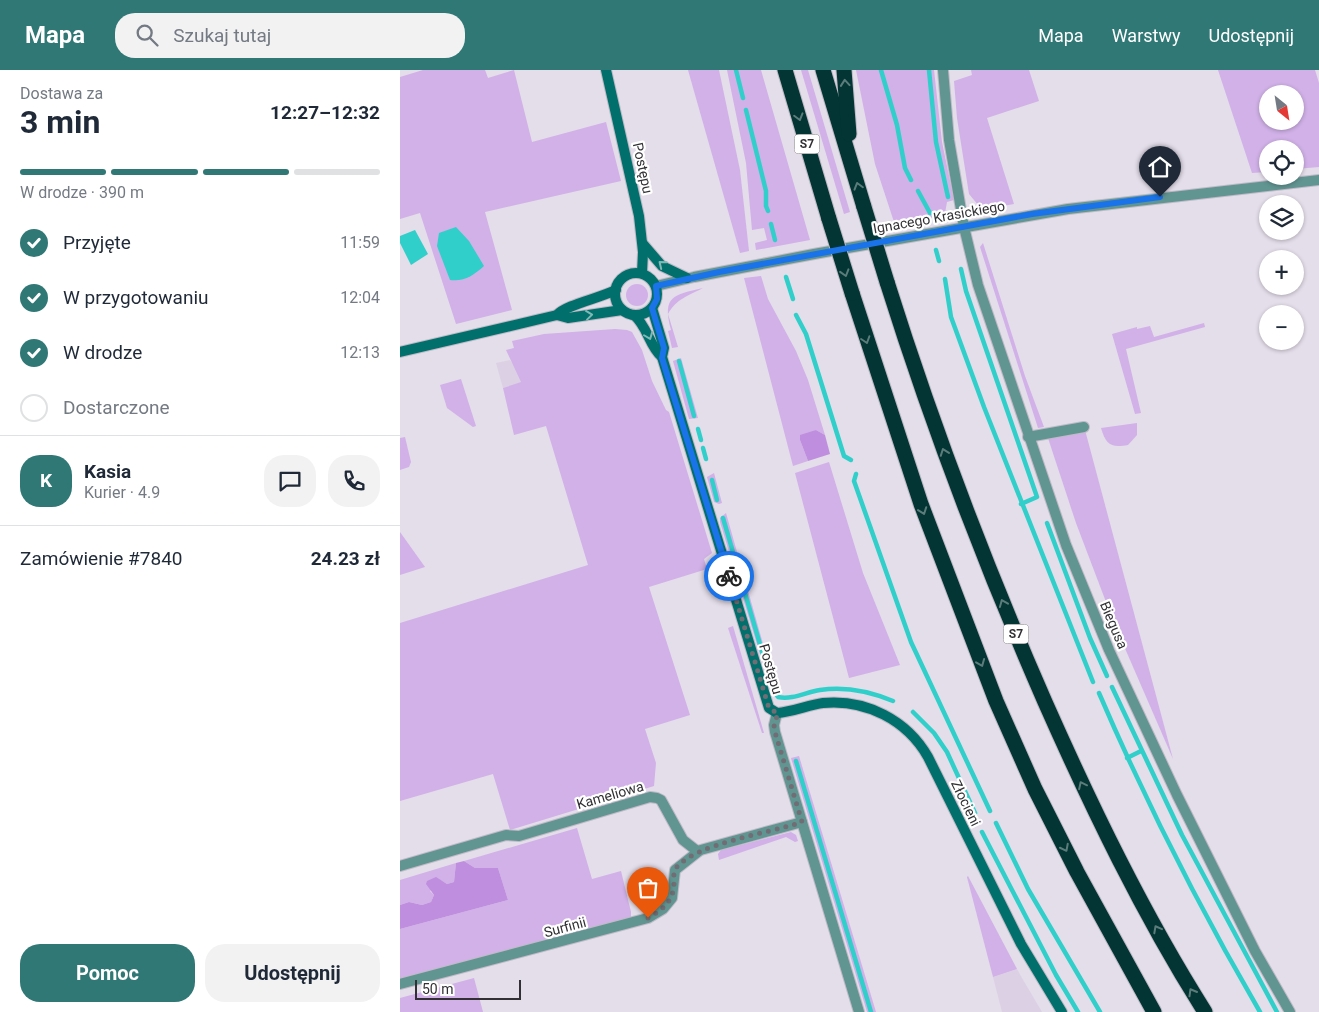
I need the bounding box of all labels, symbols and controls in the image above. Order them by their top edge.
search box [115,13,465,58]
text: Mapa [25,21,85,49]
icon: search [133,21,161,49]
text: Szukaj tutaj [173,24,271,47]
text: Mapa [1038,25,1084,46]
text: Warstwy [1112,25,1180,46]
text: Udostępnij [1208,25,1294,46]
one-way arrow [840,79,851,87]
text: Dostawa za [20,84,103,103]
north arrow [1259,85,1304,130]
map controls [1259,85,1304,350]
text: 12:27–12:32 [270,101,380,124]
text: 3 min [20,103,100,141]
one-way arrow [793,112,803,120]
road number: S7 [794,134,820,154]
button: locate [1259,140,1304,185]
street label: Postępu [630,141,656,195]
pin [1139,146,1181,197]
icon: home [1146,153,1174,181]
text: W drodze · 390 m [20,183,144,202]
one-way arrow [854,183,864,191]
button: layers [1259,195,1304,240]
street label: Ignacego Krasickiego [872,198,1006,236]
icon: check [20,229,48,257]
text: Przyjęte [63,231,131,254]
text: 11:59 [340,233,380,252]
button: + [1259,250,1304,295]
one-way arrow [658,261,667,270]
one-way arrow [840,268,850,276]
icon: check [20,284,48,312]
text: W przygotowaniu [63,286,209,309]
text: 12:04 [340,288,380,307]
button: − [1259,305,1304,350]
one-way arrow [586,310,594,321]
one-way arrow [642,331,653,340]
one-way arrow [861,335,871,344]
icon: check [20,339,48,367]
text: W drodze [63,341,142,364]
text: 12:13 [340,343,380,362]
text: Dostarczone [63,396,170,419]
one-way arrow [940,448,950,457]
button: chat [264,455,316,507]
button: phone [328,455,380,507]
text: Kasia [84,460,131,483]
text: K [40,469,52,492]
text: Kurier · 4.9 [84,483,160,502]
one-way arrow [917,506,927,514]
text: Zamówienie #7840 [20,547,183,570]
text: 24.23 zł [311,547,380,570]
courier [704,551,754,601]
icon: bike [715,562,743,590]
street label: Biegusa [1097,599,1131,651]
one-way arrow [999,600,1009,608]
road number: S7 [1004,624,1028,644]
street label: Postępu [756,642,786,696]
one-way arrow [975,658,985,666]
street label: Złocieni [948,777,984,829]
street label: Kameliowa [575,778,645,812]
one-way arrow [1078,781,1088,790]
one-way arrow [1059,843,1069,852]
pin [627,867,669,918]
icon: bag [634,874,662,902]
street label: Surfinii [542,914,588,940]
one-way arrow [1153,925,1163,934]
button: Pomoc [20,944,195,1002]
button: Udostępnij [205,944,380,1002]
scale bar [415,977,521,1000]
text: 50 m [422,981,454,997]
one-way arrow [1189,988,1199,997]

